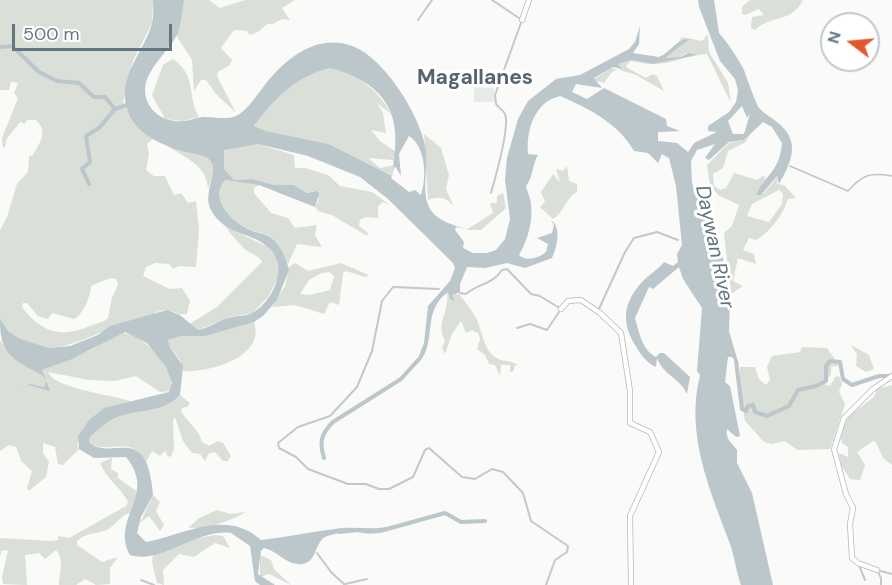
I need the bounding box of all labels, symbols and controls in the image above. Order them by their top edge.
scale bar [15,12,176,50]
north arrow [820,12,880,72]
text: 500 m [23,22,79,46]
text: N [822,29,846,46]
district label: Magallanes [417,65,533,91]
water label: Daywan River [689,183,739,311]

